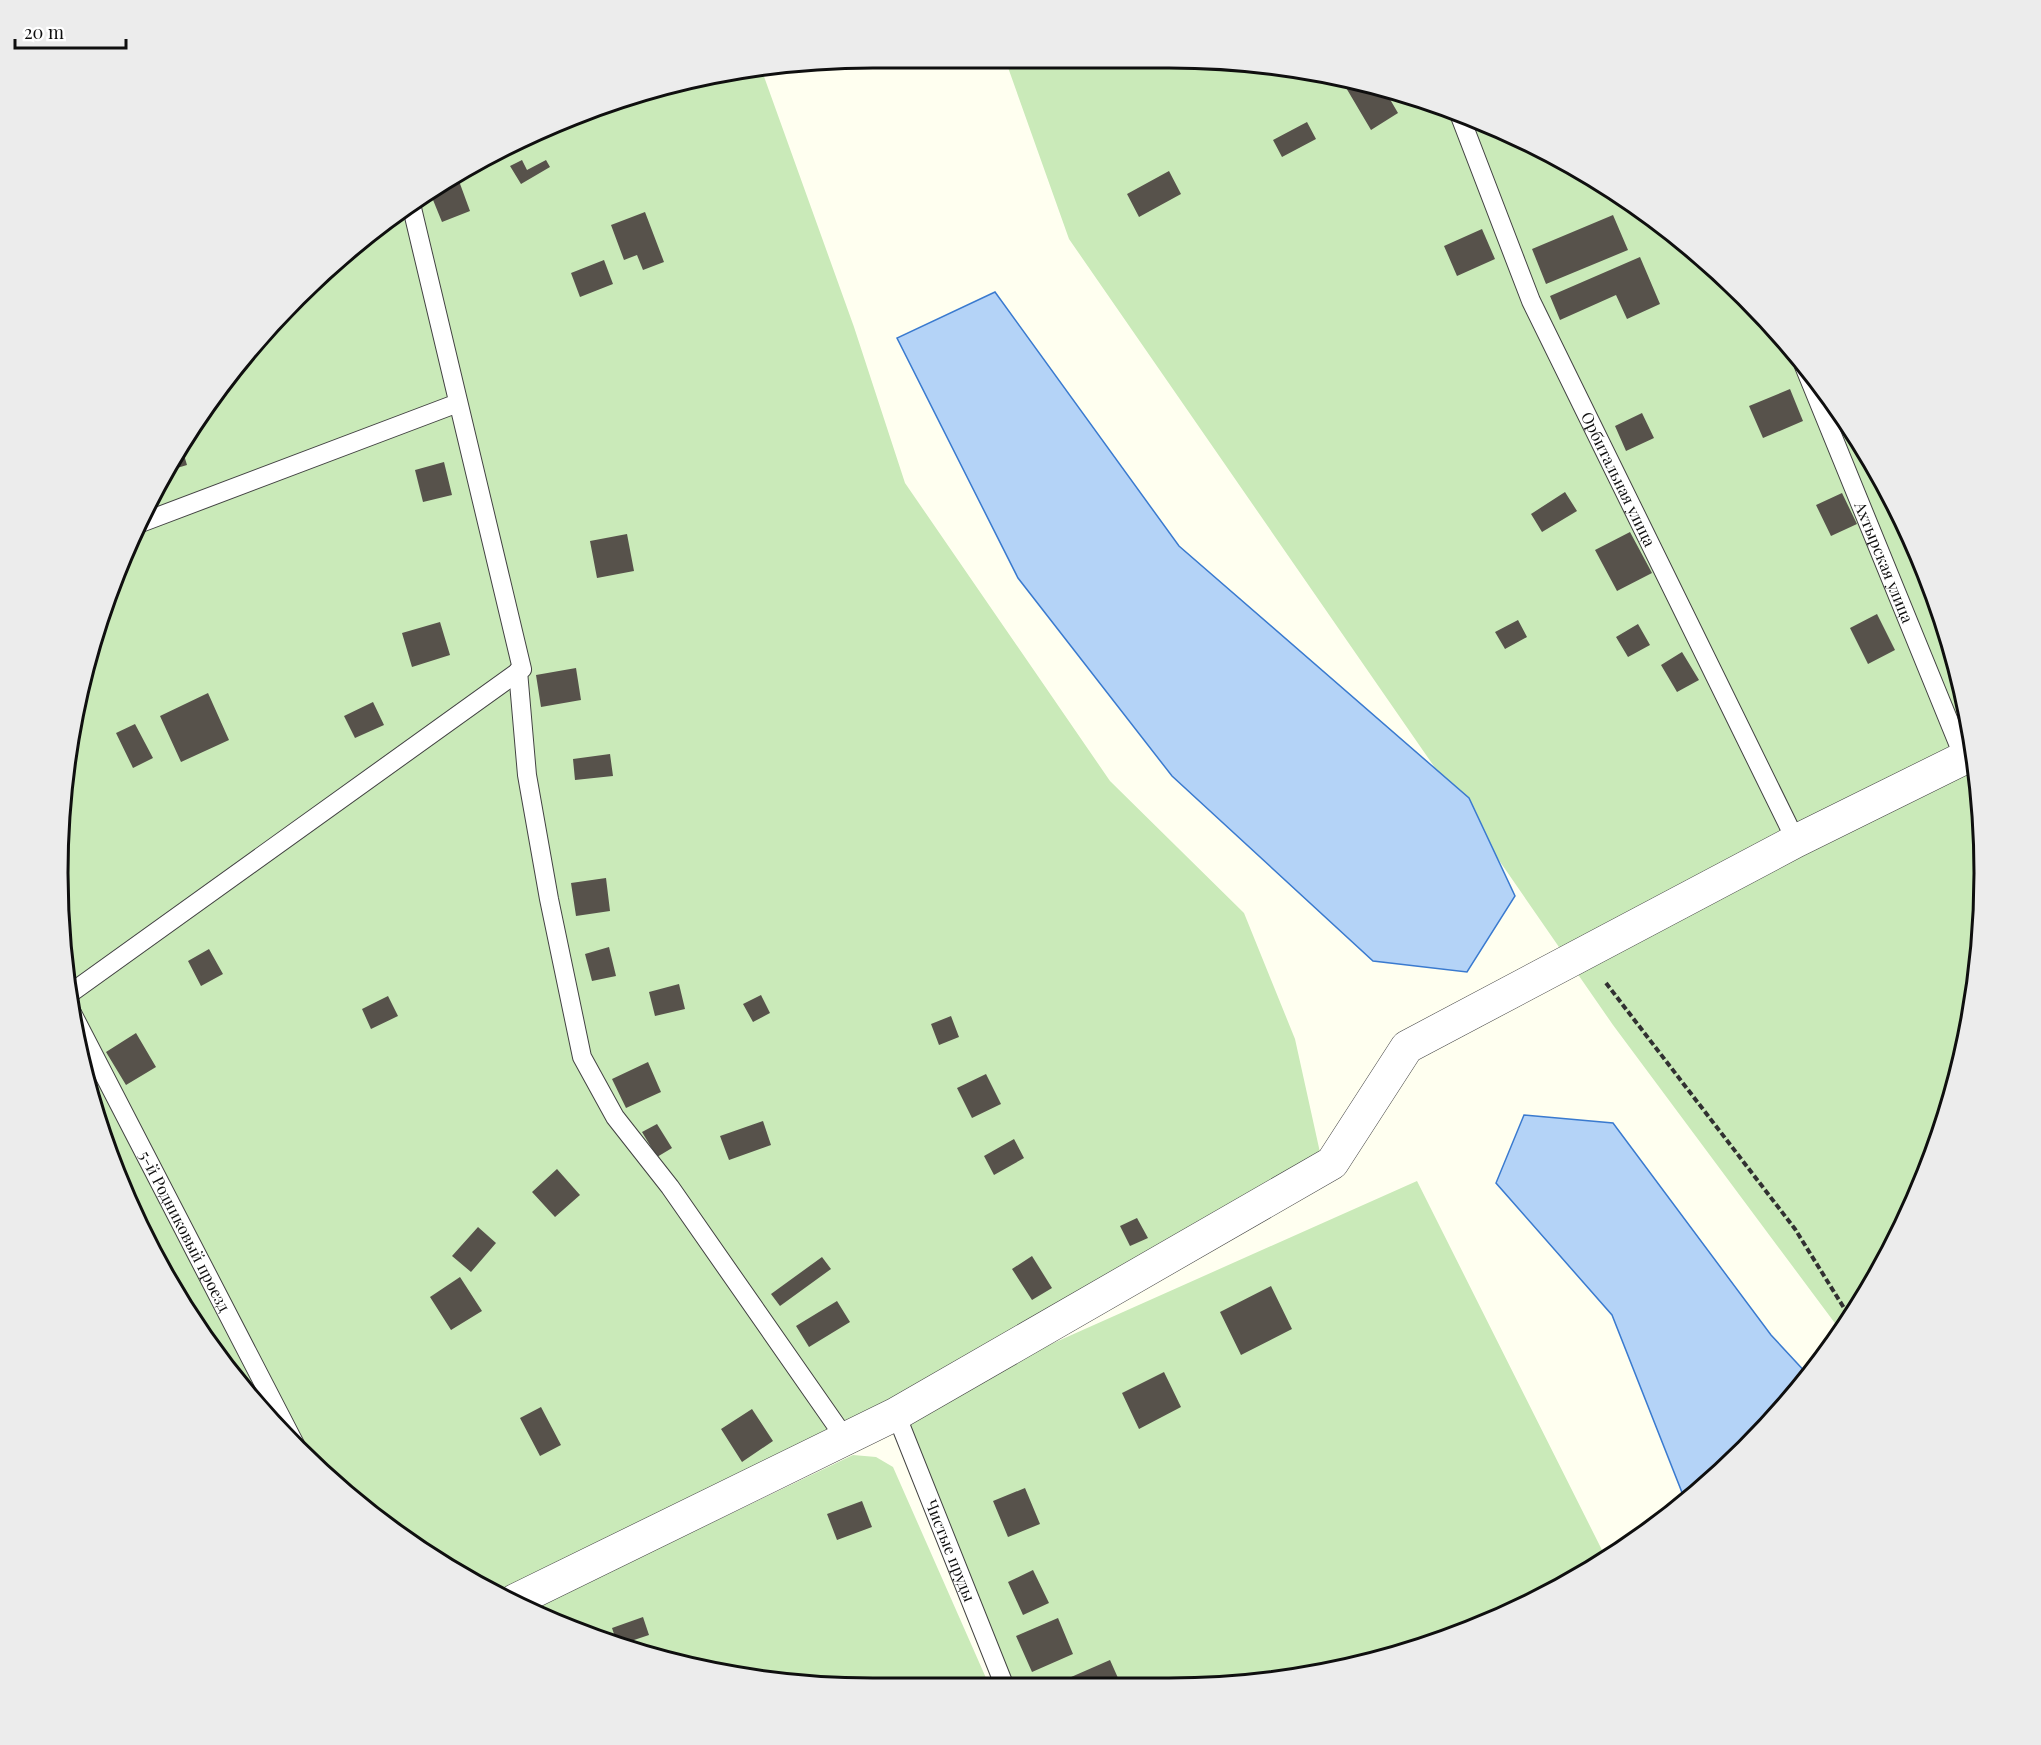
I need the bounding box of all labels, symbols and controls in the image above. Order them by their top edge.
scale bar [15,12,126,50]
text: 20 m [24,20,64,44]
street label: Орбитальная улица [1577,408,1661,550]
street label: Ахтырская улица [1850,497,1919,626]
street label: 5-й Родниковый проезд [135,1147,236,1316]
street label: Чистые пруды [921,1496,981,1604]

